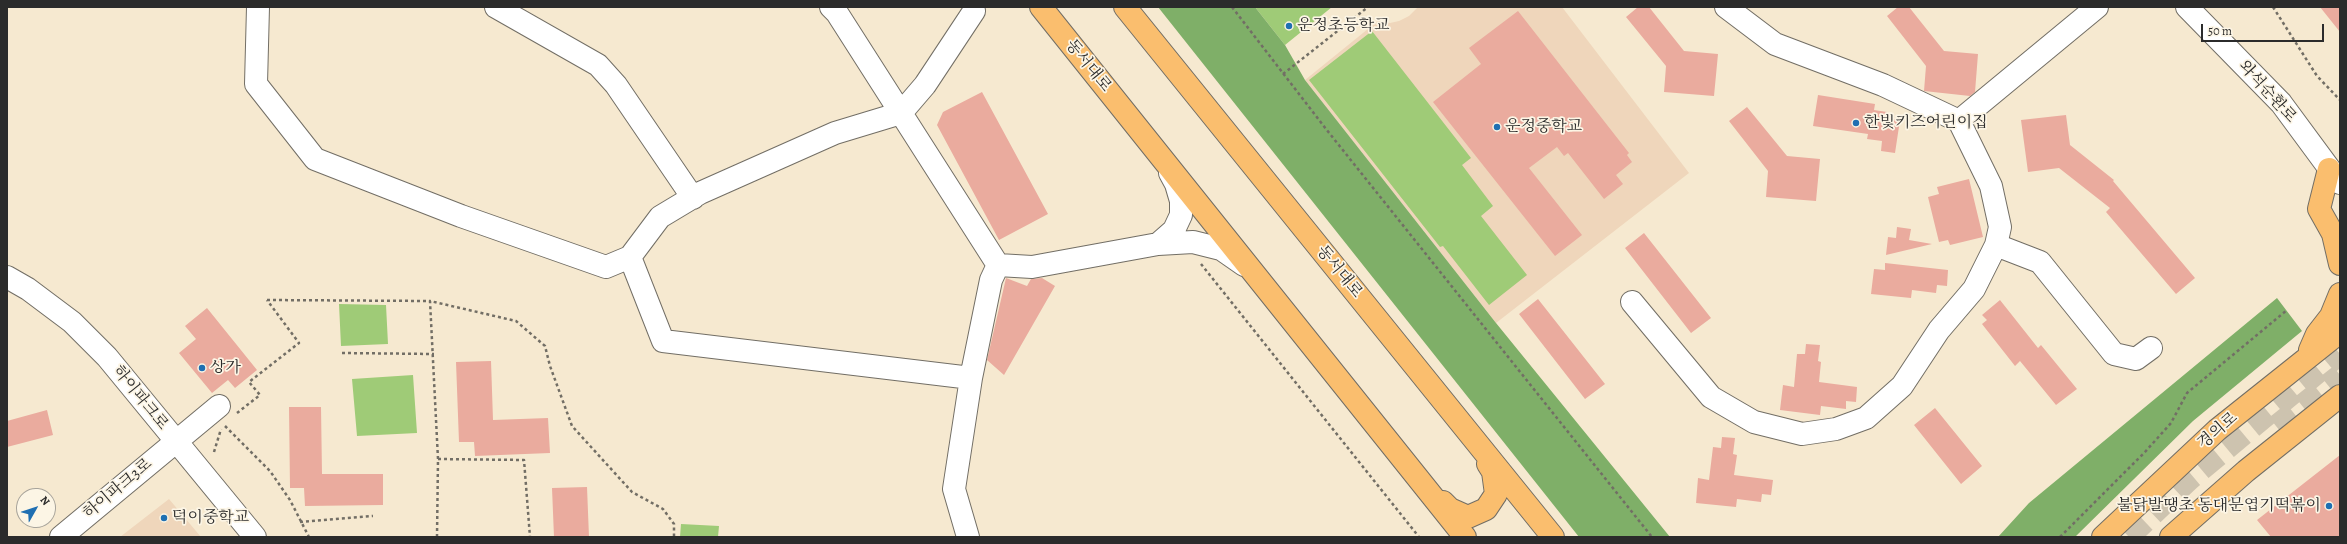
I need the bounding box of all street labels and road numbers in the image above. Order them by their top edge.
street label: 동서대로 [1061,36,1115,96]
street label: 와석순환로 [2234,57,2300,127]
street label: 동서대로 [1312,242,1366,302]
street label: 하이파크로 [108,362,172,434]
street label: 경의로 [2194,409,2242,453]
street label: 하이파크3로 [80,455,156,523]

